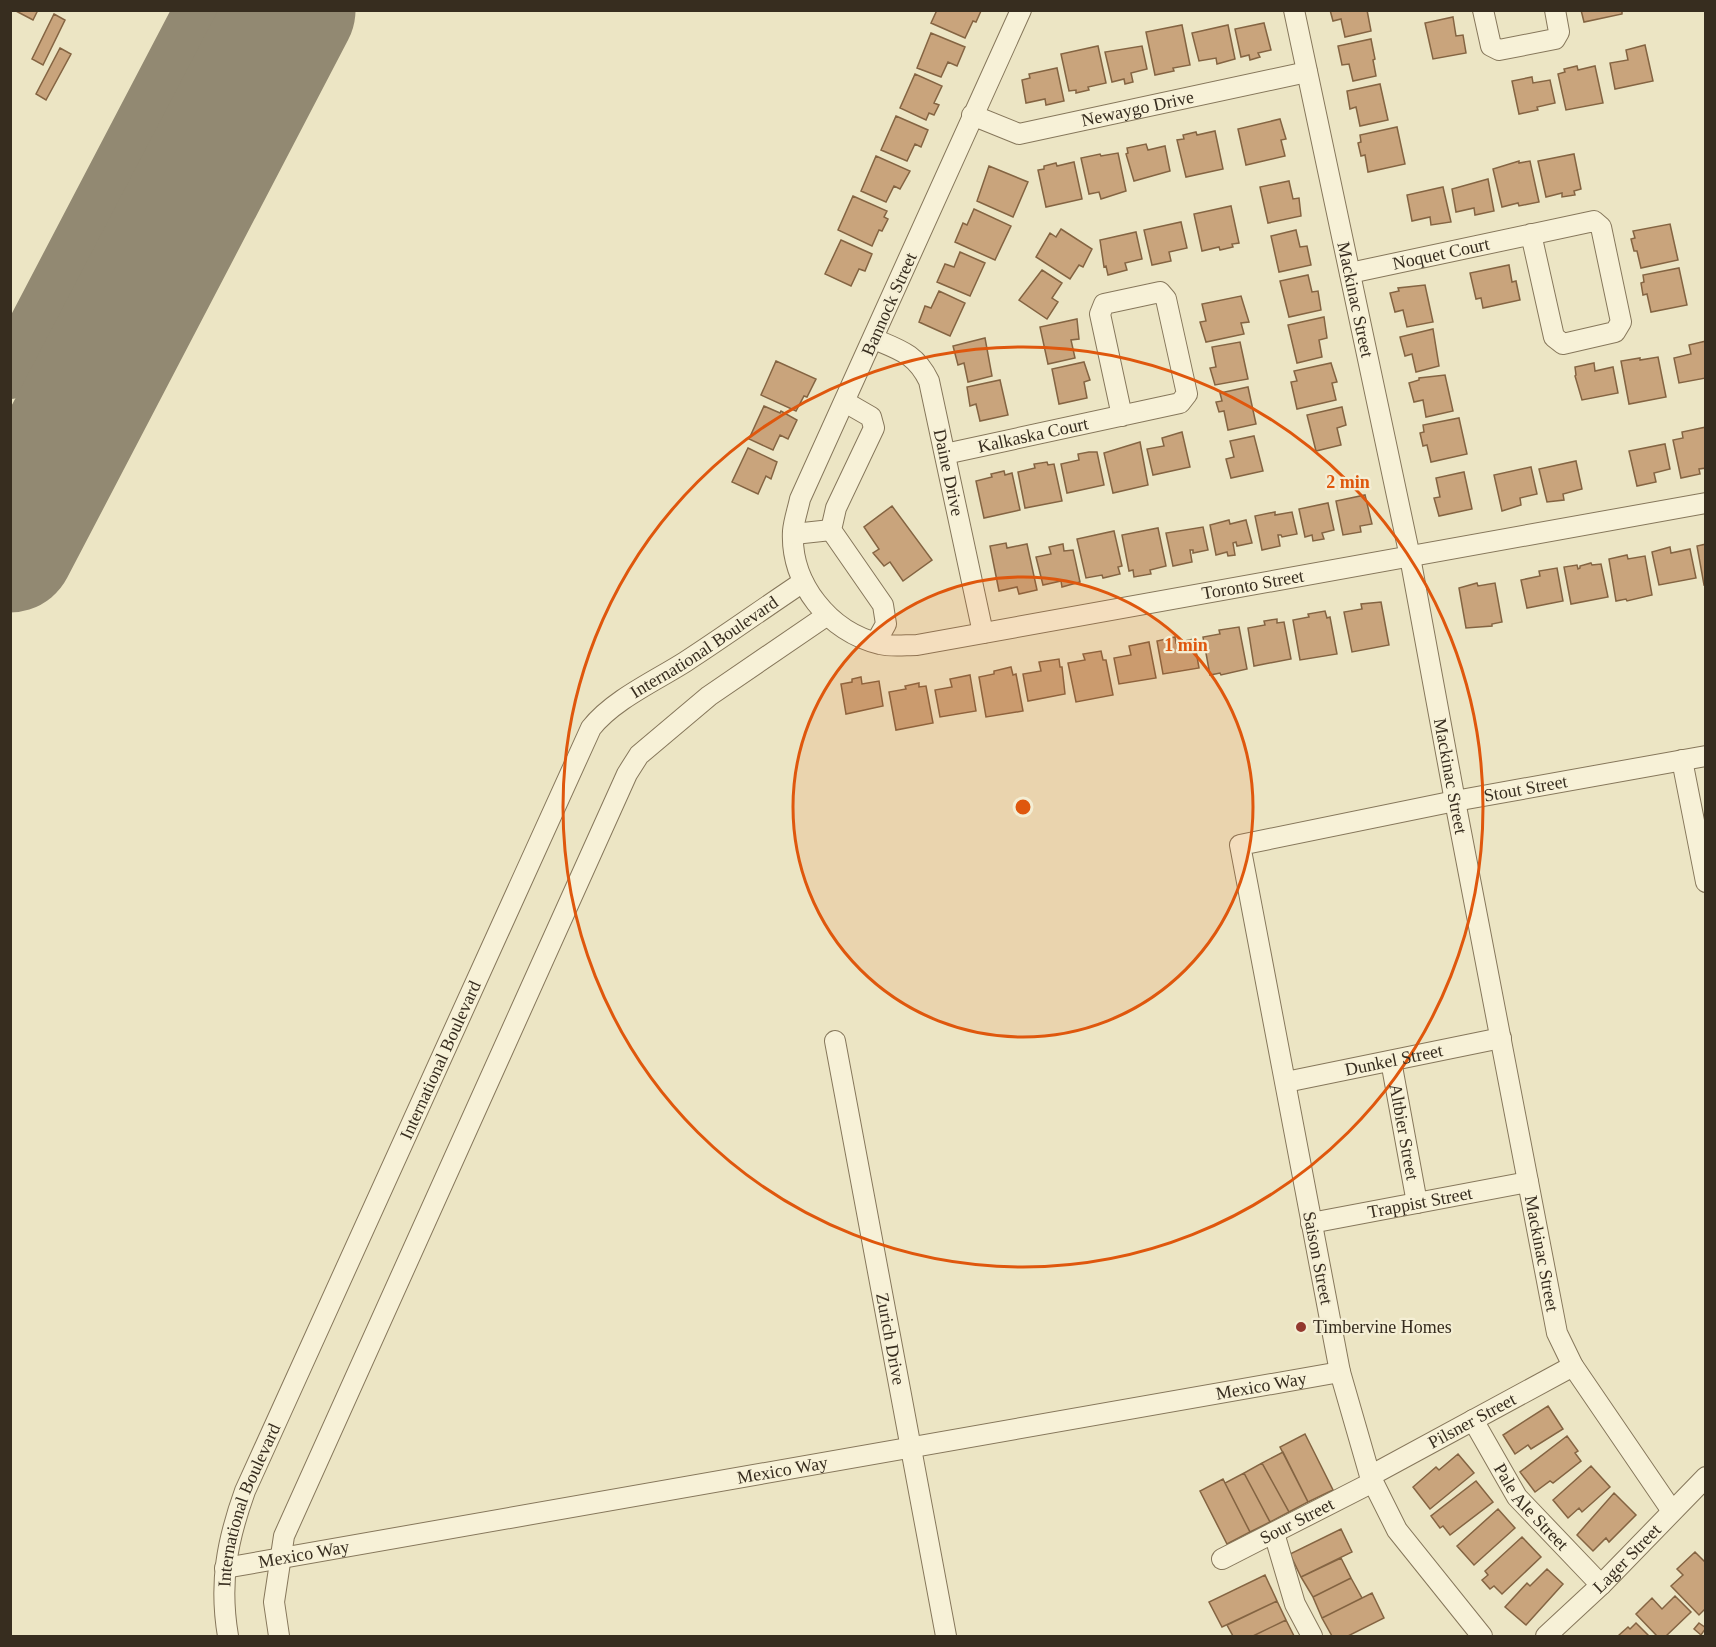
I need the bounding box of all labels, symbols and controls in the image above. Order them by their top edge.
street label: Newaygo Drive [1080,87,1196,130]
street label: Noquet Court [1391,234,1491,274]
street label: Mackinac Street [1333,240,1377,359]
street label: Bannock Street [857,249,921,359]
street label: Kalkaska Court [976,413,1090,457]
street label: Daine Drive [930,427,968,518]
text: 2 min [1326,472,1370,492]
street label: Toronto Street [1200,566,1305,604]
street label: International Boulevard [627,592,782,702]
text: 1 min [1164,635,1208,655]
street label: Mackinac Street [1430,717,1471,836]
street label: Stout Street [1482,771,1569,806]
centre of rings [1013,797,1033,817]
street label: International Boulevard [396,978,485,1142]
street label: Dunkel Street [1343,1040,1445,1080]
street label: Altbier Street [1385,1082,1423,1182]
street label: Trappist Street [1366,1183,1474,1222]
street label: Mackinac Street [1521,1194,1563,1313]
street label: Saison Street [1299,1210,1337,1306]
street label: Zurich Drive [872,1291,909,1387]
place label: Timbervine Homes [1313,1317,1452,1337]
marker: Timbervine Homes [1294,1320,1308,1334]
street label: Mexico Way [1214,1368,1308,1404]
street label: Pilsner Street [1425,1389,1519,1453]
street label: International Boulevard [214,1420,284,1587]
street label: Mexico Way [736,1452,829,1488]
street label: Pale Ale Street [1490,1460,1572,1554]
street label: Sour Street [1256,1494,1337,1548]
street label: Lager Street [1589,1520,1665,1597]
street label: Mexico Way [257,1536,351,1572]

